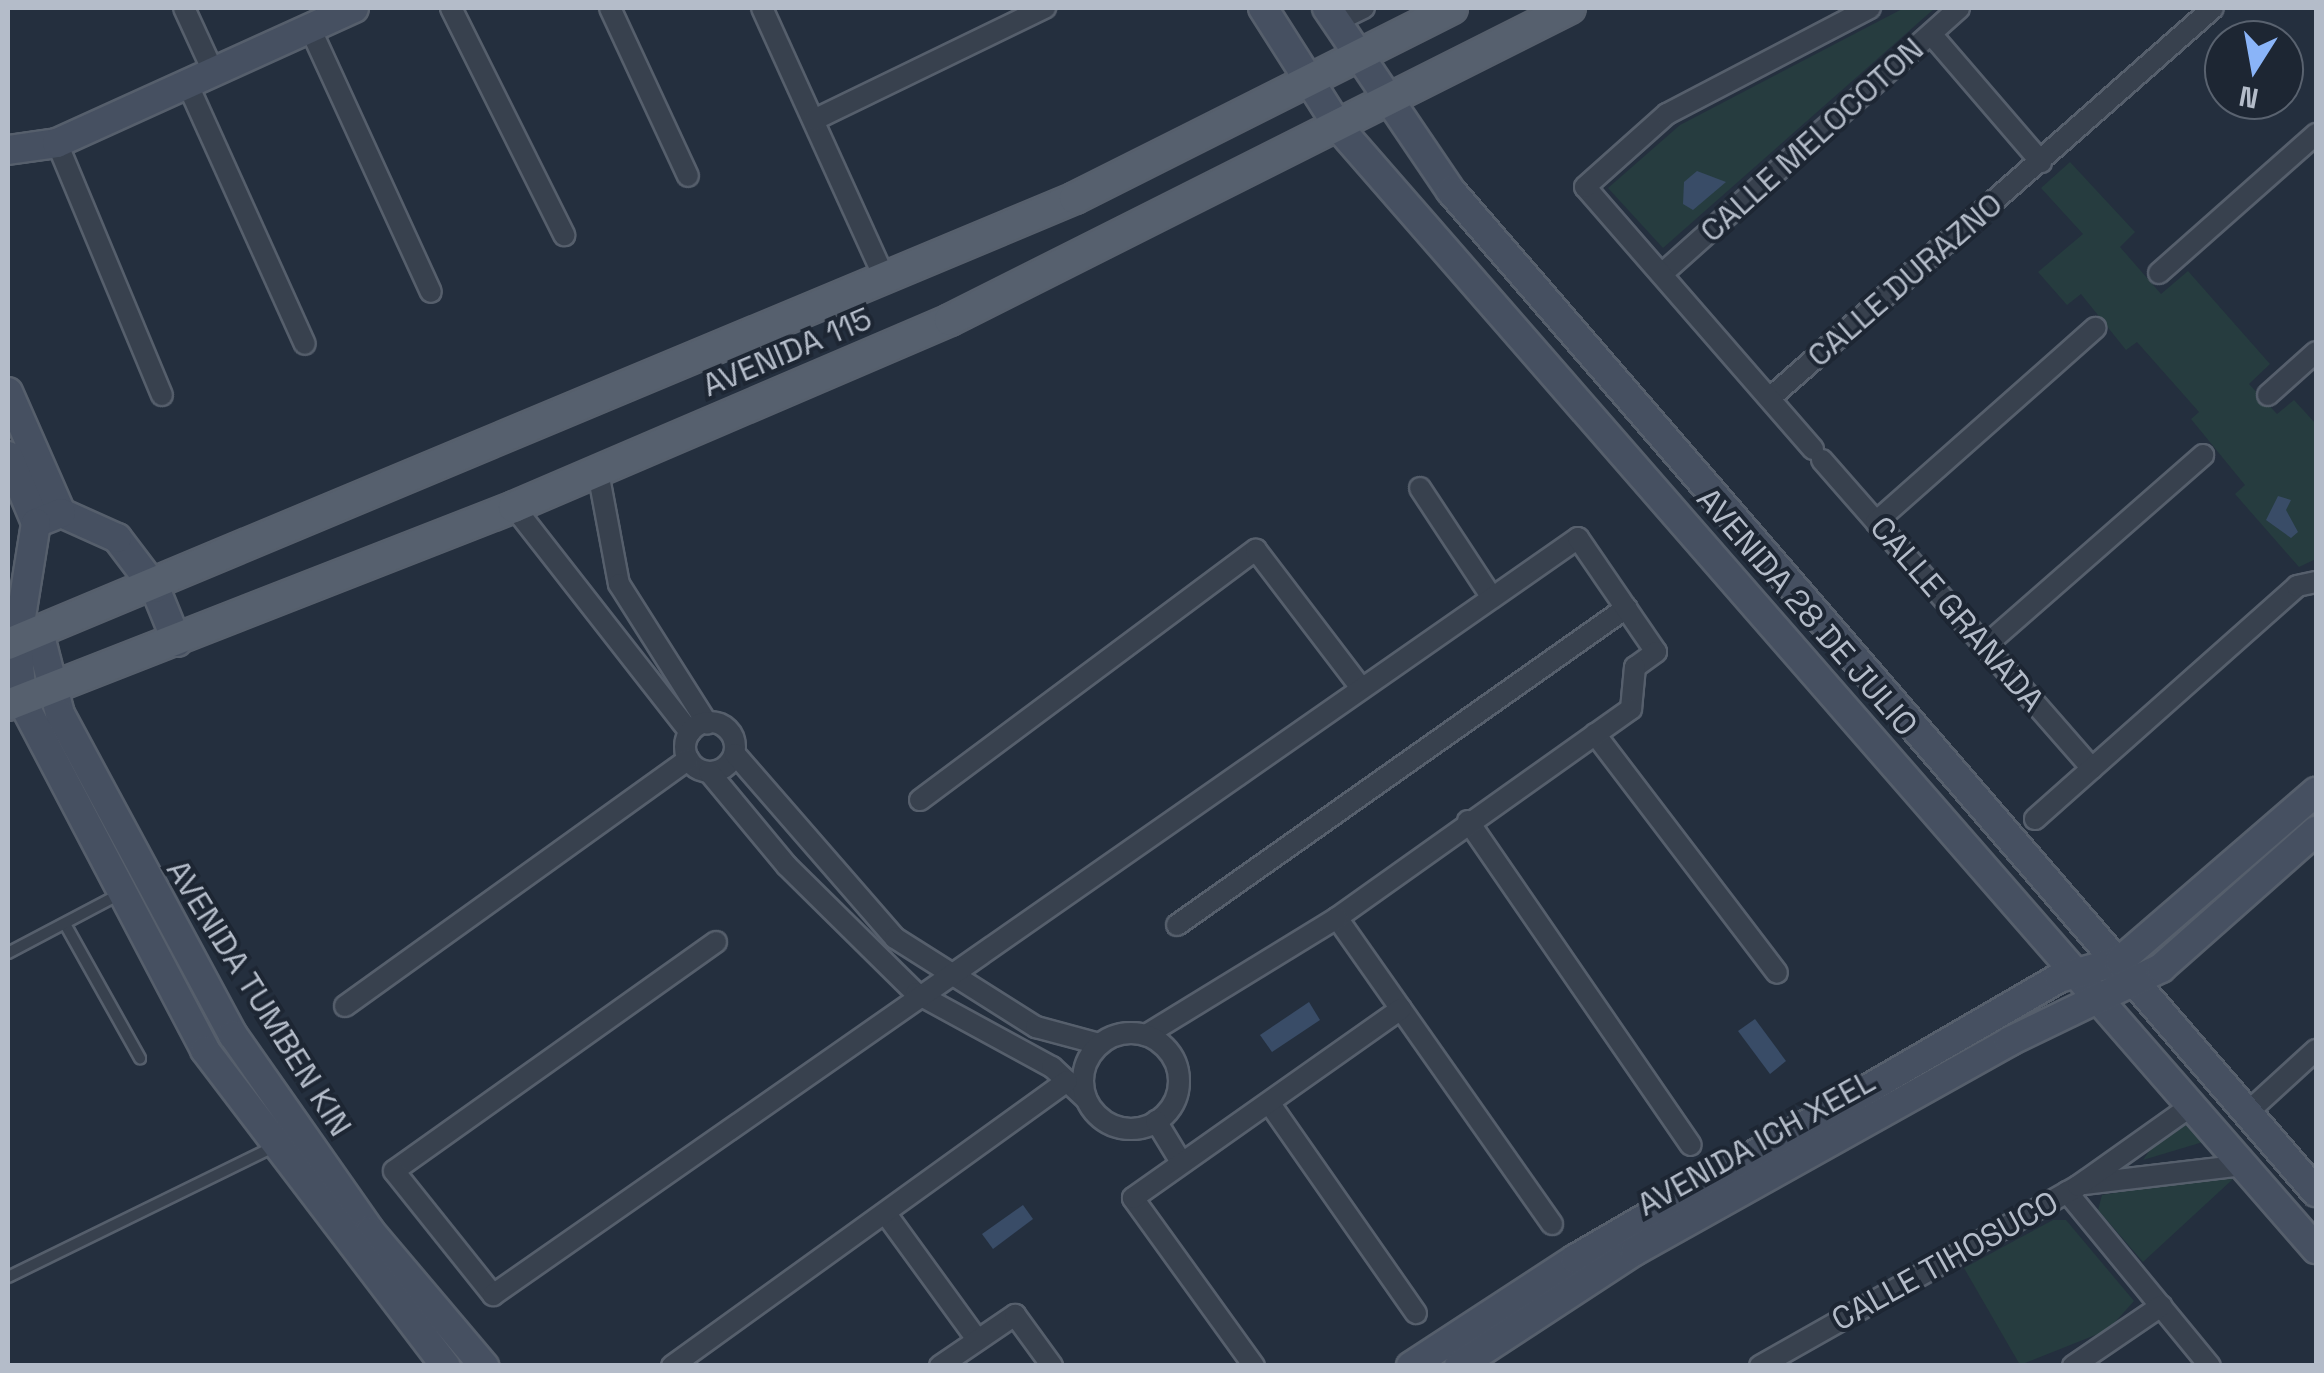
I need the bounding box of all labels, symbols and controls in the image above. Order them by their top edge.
north arrow [2204,20,2304,120]
street label: CALLE MELOCOTON [1692,30,1932,250]
text: N [2236,78,2261,117]
street label: CALLE DURAZNO [1800,185,2010,375]
street label: AVENIDA 115 [696,299,878,405]
street label: AVENIDA 28 DE JULIO [1689,480,1925,744]
street label: CALLE GRANADA [1862,509,2052,719]
street label: AVENIDA TUMBEN KIN [158,852,360,1144]
street label: AVENIDA ICH XEEL [1630,1062,1882,1224]
street label: CALLE TIHOSUCO [1825,1183,2065,1339]

